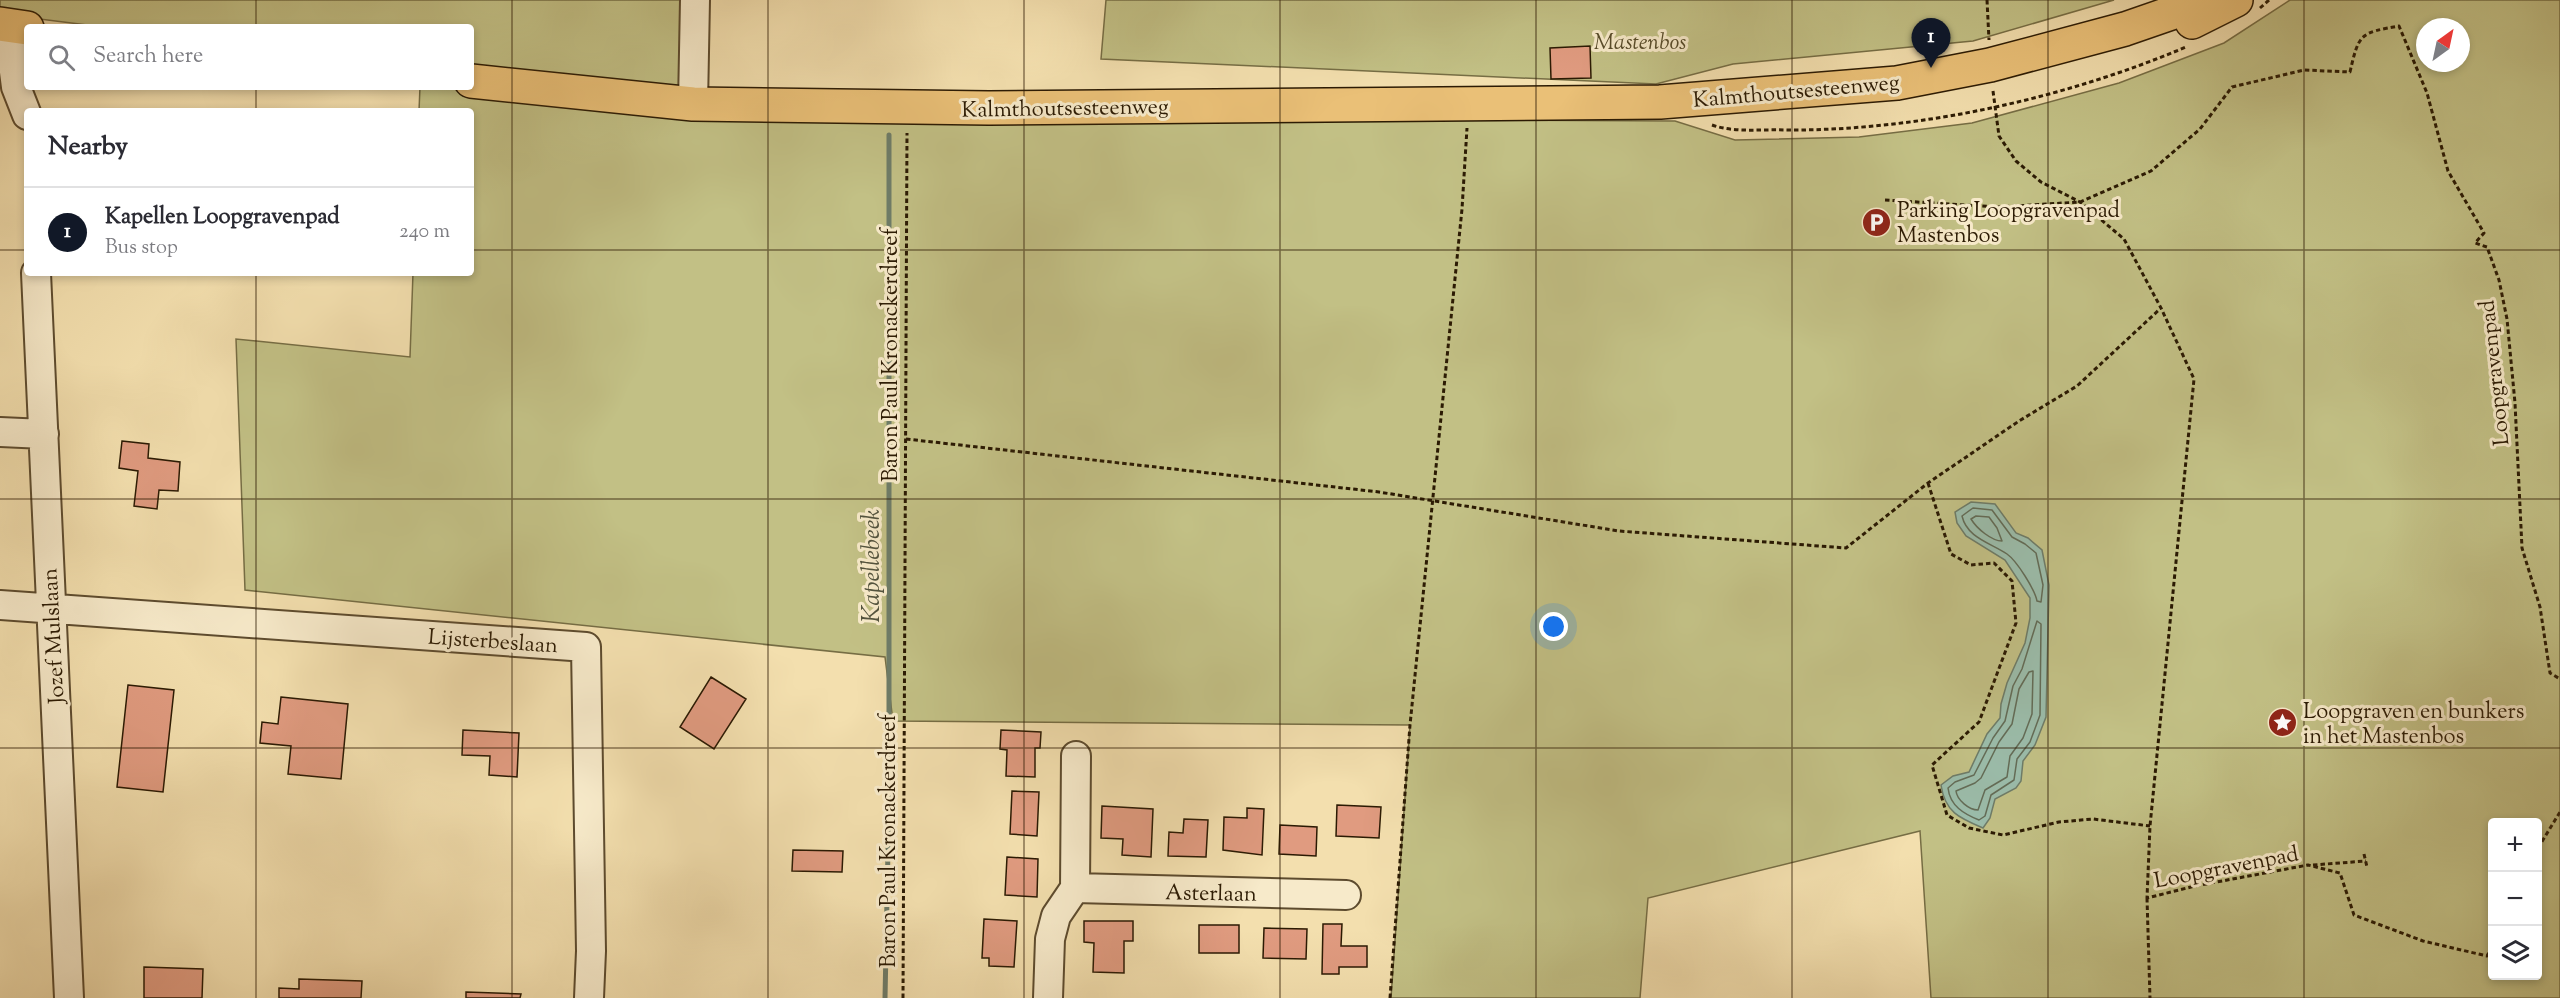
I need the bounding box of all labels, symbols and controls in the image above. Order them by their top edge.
north arrow [2416,18,2470,72]
pin: 1 [1912,19,1950,68]
search box [24,24,474,90]
park label: Mastenbos [1594,28,1686,60]
icon: search [45,41,78,74]
text: Search here [93,41,203,73]
street label: Kalmthoutsesteenweg [1692,68,1901,118]
street label: Kalmthoutsesteenweg [961,92,1169,128]
text: Nearby [48,129,128,166]
place label: Parking Loopgravenpad Mastenbos [1897,196,2120,253]
text: Kapellen Loopgravenpad [105,202,340,234]
parking icon: Parking Loopgravenpad Mastenbos [1860,206,1892,238]
text: 1 [64,218,71,247]
text: 240 m [399,218,450,247]
street label: Baron Paul Kronackerdreef [876,227,908,482]
text: Bus stop [105,234,178,263]
street label: Loopgravenpad [2472,298,2520,447]
water label: Kapellebeek [856,509,890,623]
street label: Jozef Mulslaan [35,567,75,706]
your location [1539,612,1568,641]
street label: Lijsterbeslaan [427,622,559,664]
place label: Loopgraven en bunkers in het Mastenbos [2303,697,2524,754]
place icon: Loopgraven en bunkers in het Mastenbos [2266,707,2298,739]
street label: Baron Paul Kronackerdreef [874,713,906,968]
map controls [2488,818,2542,980]
button: + [2488,818,2542,872]
street label: Loopgravenpad [2152,839,2302,899]
button: − [2488,872,2542,926]
street label: Asterlaan [1165,878,1257,912]
button: layers [2488,926,2542,980]

